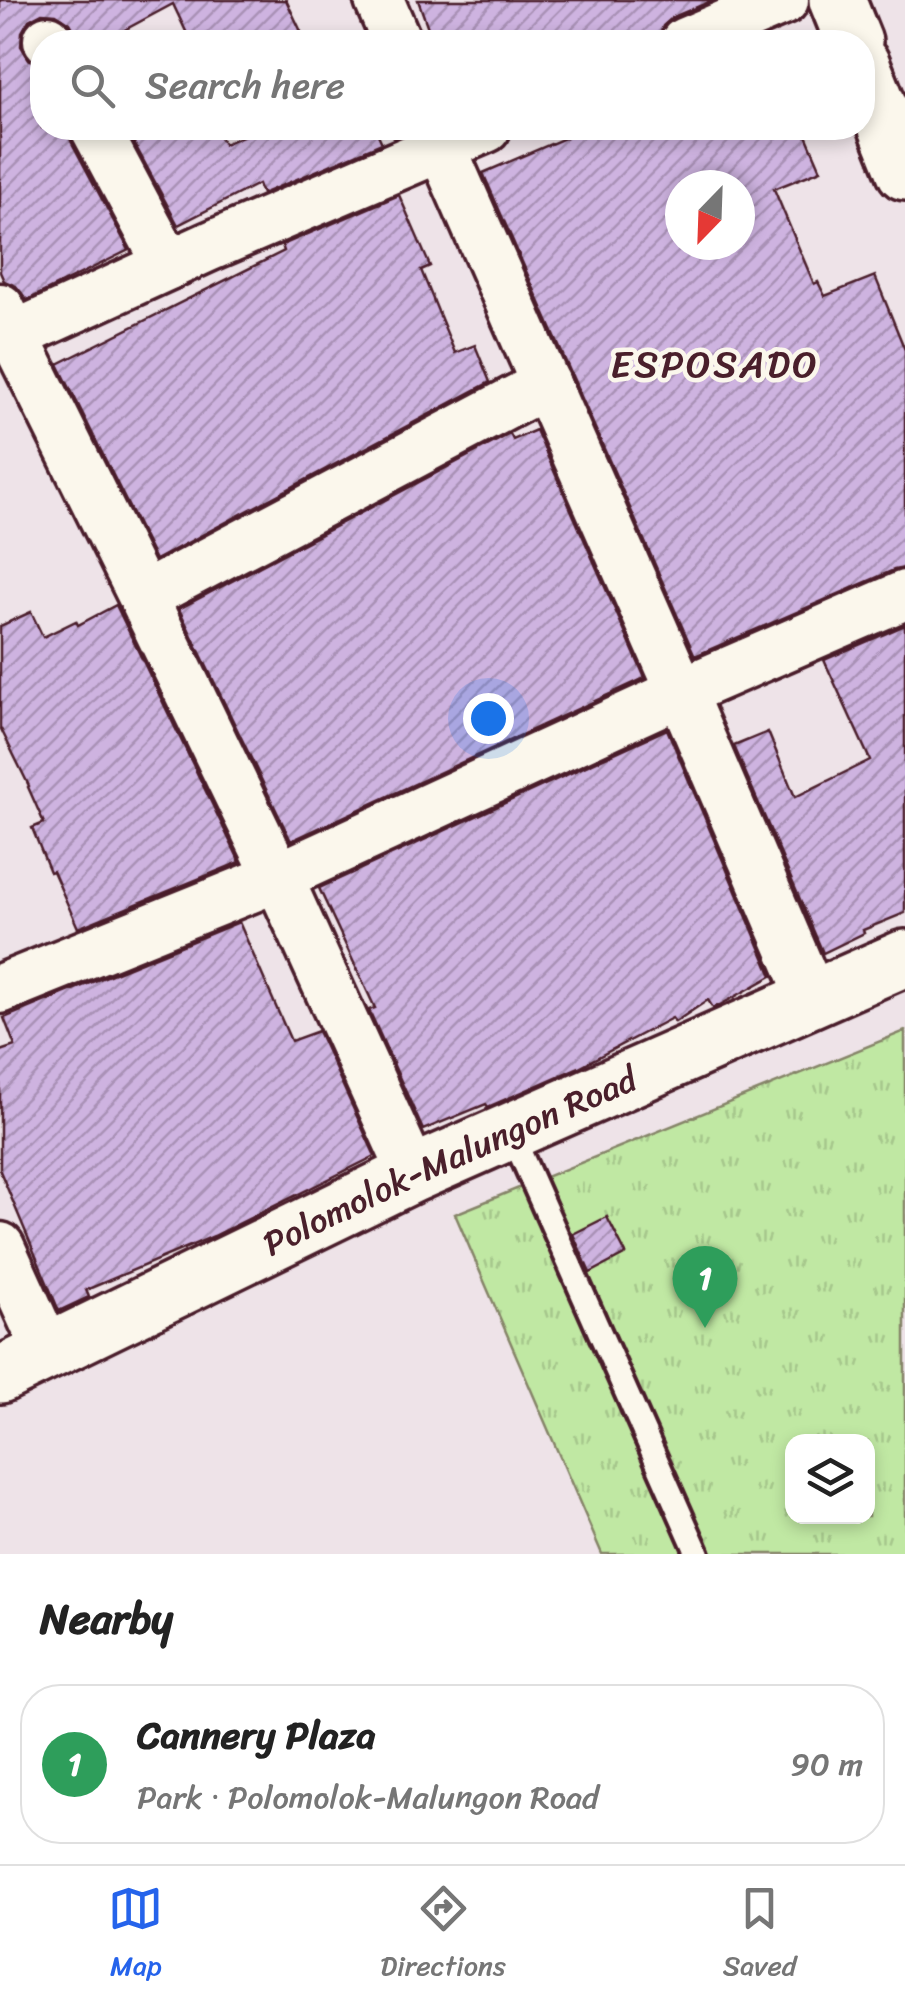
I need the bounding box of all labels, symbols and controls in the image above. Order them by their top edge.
search box [30,30,875,140]
text: Search here [145,52,345,119]
icon: search [65,58,120,113]
north arrow [665,170,755,260]
district label: ESPOSADO [611,331,819,398]
your location [463,693,514,744]
street label: Polomolok-Malungon Road [252,1047,649,1274]
pin: 1 [672,1246,738,1328]
map controls [785,1434,875,1524]
button: layers [785,1434,875,1524]
text: Nearby [40,1582,173,1656]
text: Cannery Plaza [137,1702,376,1769]
text: 1 [68,1736,81,1793]
text: 90 m [790,1736,863,1793]
text: Park · Polomolok-Malungon Road [137,1769,599,1826]
tab: Map [108,1881,163,1990]
tab: Directions [380,1881,506,1990]
tab: Saved [723,1881,797,1990]

